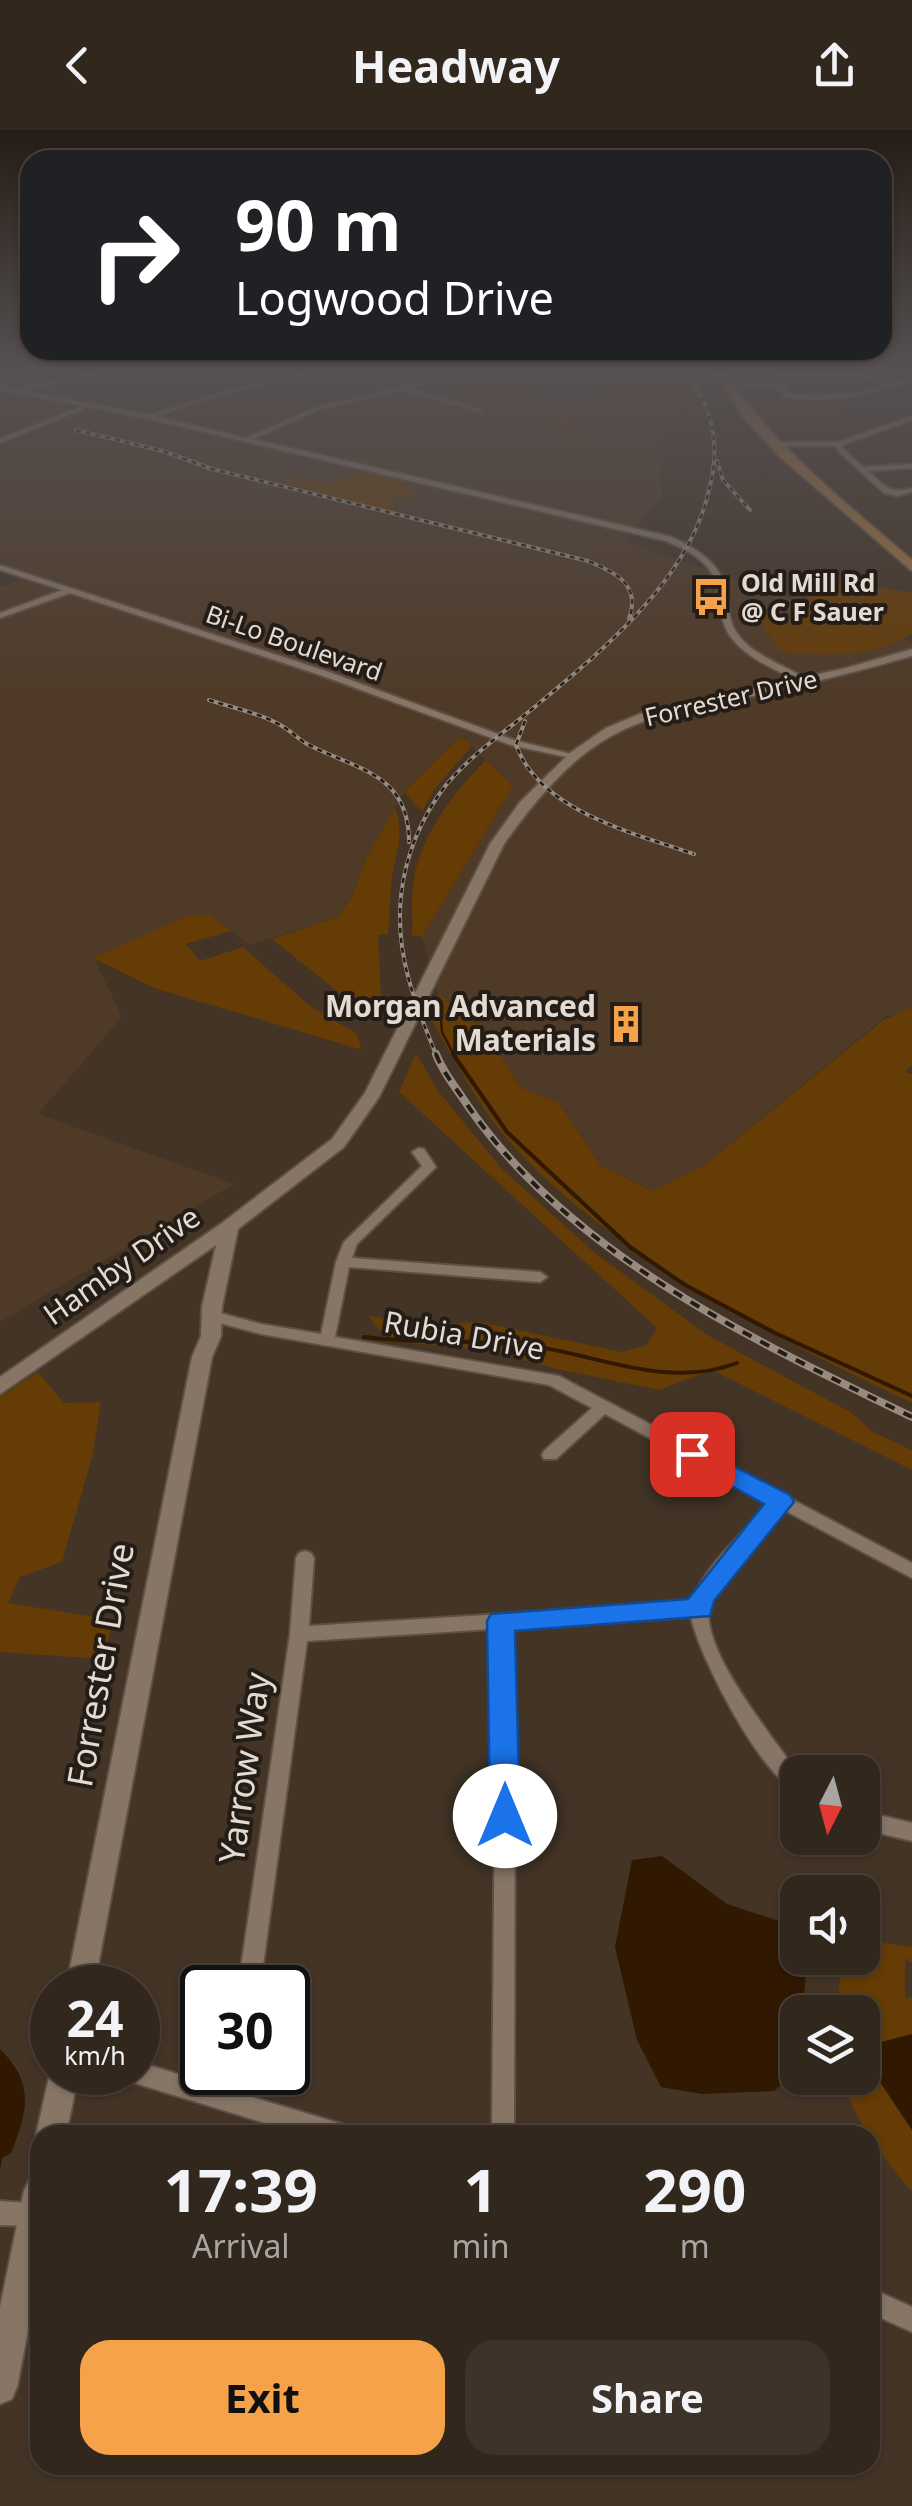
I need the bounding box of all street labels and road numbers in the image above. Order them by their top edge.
street label: Bi-Lo Boulevard [202,596,387,688]
street label: Forrester Drive [641,661,820,733]
street label: Hamby Drive [35,1196,208,1334]
street label: Rubia Drive [381,1300,548,1369]
street label: Forrester Drive [55,1539,144,1790]
street label: Yarrow Way [207,1669,280,1866]

